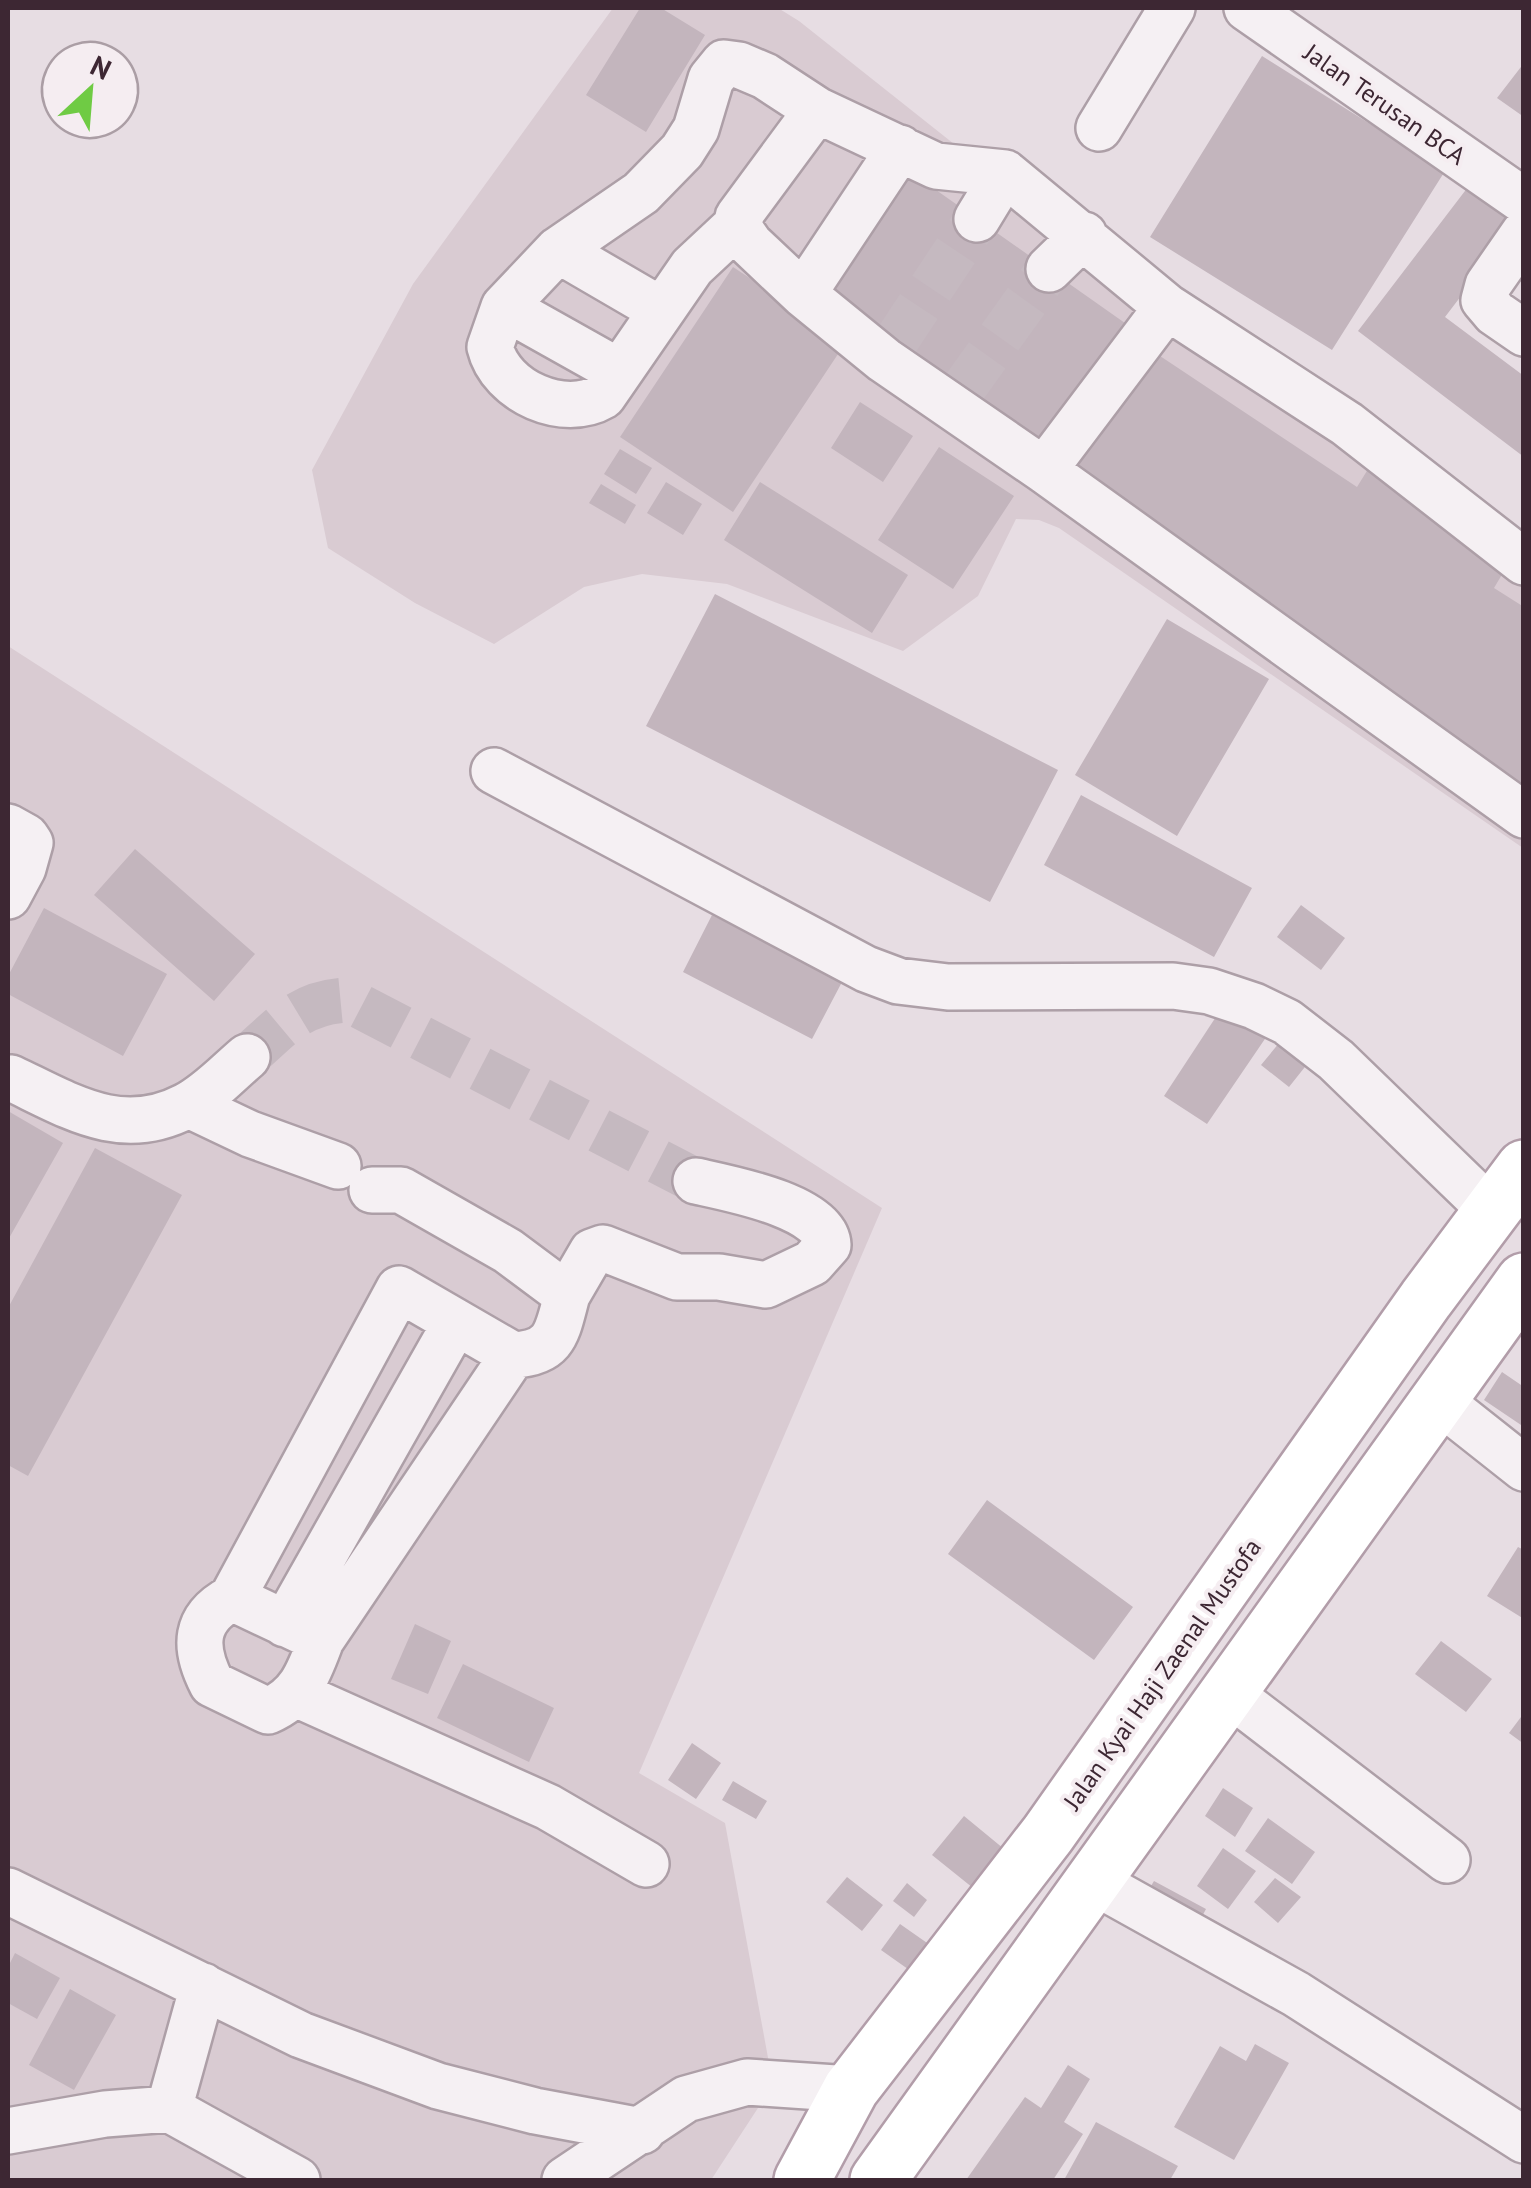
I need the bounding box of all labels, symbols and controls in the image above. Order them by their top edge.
street label: Jalan Terusan BCA [1297,36,1472,172]
north arrow [40,40,140,140]
text: N [85,46,118,88]
street label: Jalan Kyai Haji Zaenal Mustofa [1056,1532,1268,1816]

